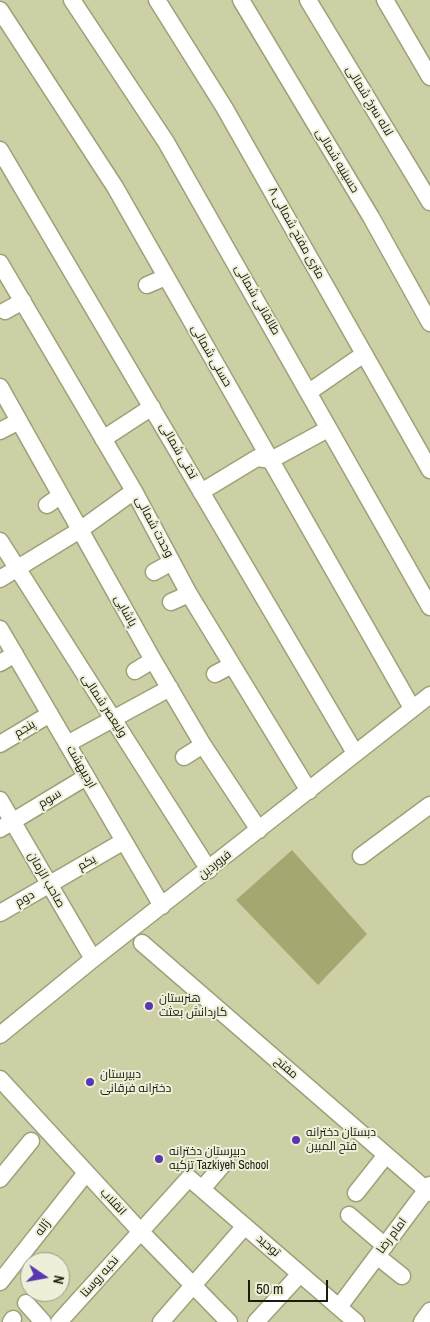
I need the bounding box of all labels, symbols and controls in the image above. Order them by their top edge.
street label: لاله سرخ شمالی [342,63,396,139]
street label: حسینیه شمالی [312,126,362,196]
street label: ۸ متری مفتح شمالی [265,184,327,282]
street label: طالقانی شمالی [231,262,283,338]
street label: حسنی شمالی [187,322,235,390]
street label: تختی شمالی [156,420,200,482]
street label: وحدت شمالی [132,494,176,560]
street label: پاشایی [110,593,140,629]
street label: ولیعصر شمالی [78,672,130,740]
street label: پنجم [12,717,38,741]
street label: اردیبهشت [63,743,99,791]
street label: سوم [36,787,64,811]
street label: فروردین [196,848,234,882]
street label: صاحب الزمان [24,850,68,910]
street label: یکم [75,852,99,874]
street label: دوم [13,888,37,910]
place label: هنرستان کاردانش بعثت [159,992,227,1020]
marker: هنرستان کاردانش بعثت [143,1000,155,1012]
street label: مفتح [271,1054,301,1082]
place label: دبیرستان دخترانه فرقانی [100,1068,171,1096]
marker: دبیرستان دخترانه فرقانی [84,1076,96,1088]
place label: دبستان دخترانه فتح المبین [306,1126,376,1154]
marker: دبستان دخترانه فتح المبین [290,1134,302,1146]
place label: دبیرستان دخترانه تزكيه Tazkiyeh School [169,1145,268,1173]
marker: دبیرستان دخترانه تزكيه Tazkiyeh School [153,1153,165,1165]
street label: انقلاب [97,1186,129,1218]
street label: امام رضا [374,1215,410,1257]
street label: ژاله [32,1217,54,1239]
street label: توحید [253,1232,283,1260]
north arrow [20,1252,70,1302]
street label: نخبه روستا [78,1253,122,1301]
scale bar [250,1270,330,1302]
text: N [49,1274,68,1286]
text: 50 m [256,1278,283,1299]

